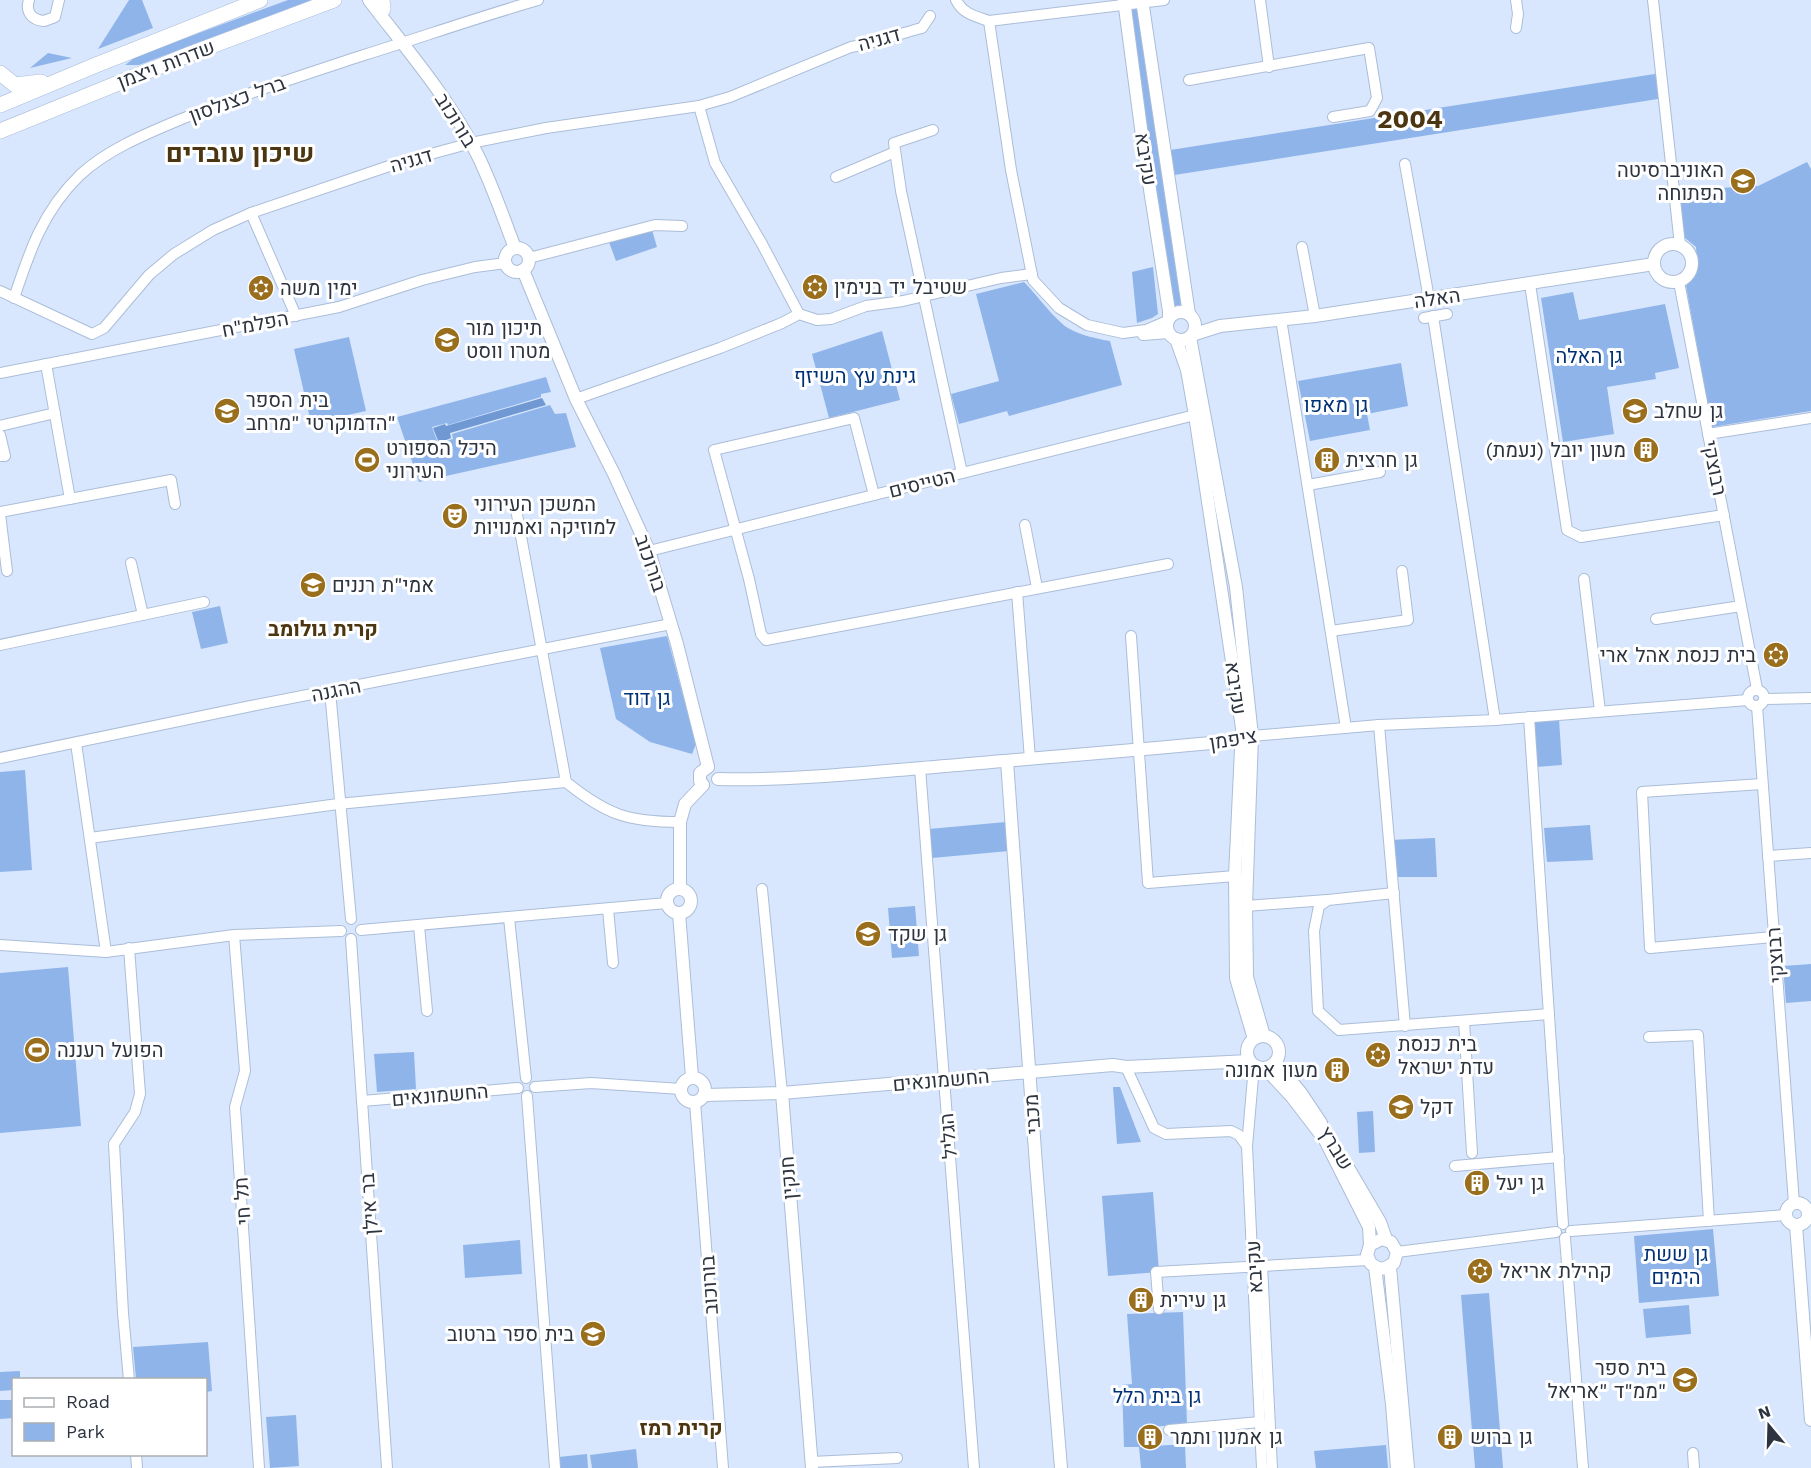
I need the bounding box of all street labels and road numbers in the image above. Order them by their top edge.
street label: דגניה [855,22,903,56]
street label: שדרות ויצמן [114,34,218,94]
street label: ברל כצנלסון [185,70,289,128]
street label: בורוכוב [430,88,482,152]
street label: עקיבא [1130,131,1162,187]
street label: דגניה [387,143,435,177]
street label: האלה [1412,283,1462,313]
street label: הפלמ"ח [220,306,290,342]
street label: רבוצקי [1698,438,1732,498]
street label: הטייסים [886,463,958,503]
street label: בורוכוב [630,531,672,595]
street label: עקיבא [1220,660,1252,716]
street label: ההגנה [309,673,363,707]
street label: ציפמן [1207,723,1259,755]
street label: רבוצקי [1761,926,1789,984]
street label: החשמונאים [892,1064,990,1096]
street label: החשמונאים [391,1079,489,1111]
street label: מכבי [1019,1093,1045,1135]
street label: הגליל [934,1112,962,1160]
street label: שברץ [1313,1122,1359,1174]
street label: חנקין [774,1155,802,1201]
street label: בר אילן [355,1172,383,1236]
street label: תל חי [228,1176,256,1226]
street label: עקיבא [1241,1240,1267,1294]
street label: בורוכוב [695,1254,723,1315]

